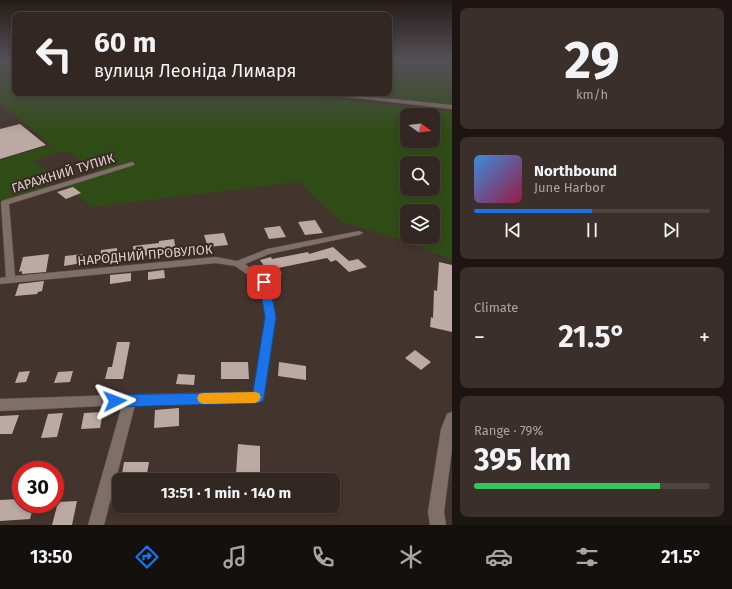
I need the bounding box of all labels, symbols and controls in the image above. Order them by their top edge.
text: 60 m [94,26,156,59]
icon: left [28,28,80,80]
text: 29 [564,29,620,92]
text: вулиця Леоніда Лимаря [94,60,296,82]
text: km/h [576,87,608,102]
north arrow [400,108,440,148]
map controls [400,108,440,244]
street label: ГАРАЖНИЙ ТУПИК [10,150,117,196]
button: search [400,156,440,196]
text: Northbound [534,162,617,180]
text: June Harbor [534,180,605,195]
button: layers [400,204,440,244]
icon: previous [502,219,524,241]
icon: pause [581,219,603,241]
icon: next [660,219,682,241]
street label: НАРОДНИЙ ПРОВУЛОК [77,242,214,268]
pin [247,265,281,299]
icon: arrive [253,271,275,293]
text: Climate [474,300,518,315]
text: 21.5° [558,319,626,355]
text: − [474,324,485,351]
text: + [699,324,710,351]
position arrow [94,380,136,422]
text: Range · 79% [474,423,543,438]
text: 395 km [474,442,571,478]
speed limit sign: 30 [12,461,64,513]
text: 13:51 · 1 min · 140 m [161,484,291,502]
icon: directions [133,543,161,571]
icon: music [221,543,249,571]
icon: phone [309,543,337,571]
icon: climate [397,543,425,571]
icon: car [485,543,513,571]
icon: filters [573,543,601,571]
text: 13:50 [30,546,72,568]
text: 21.5° [661,546,702,568]

